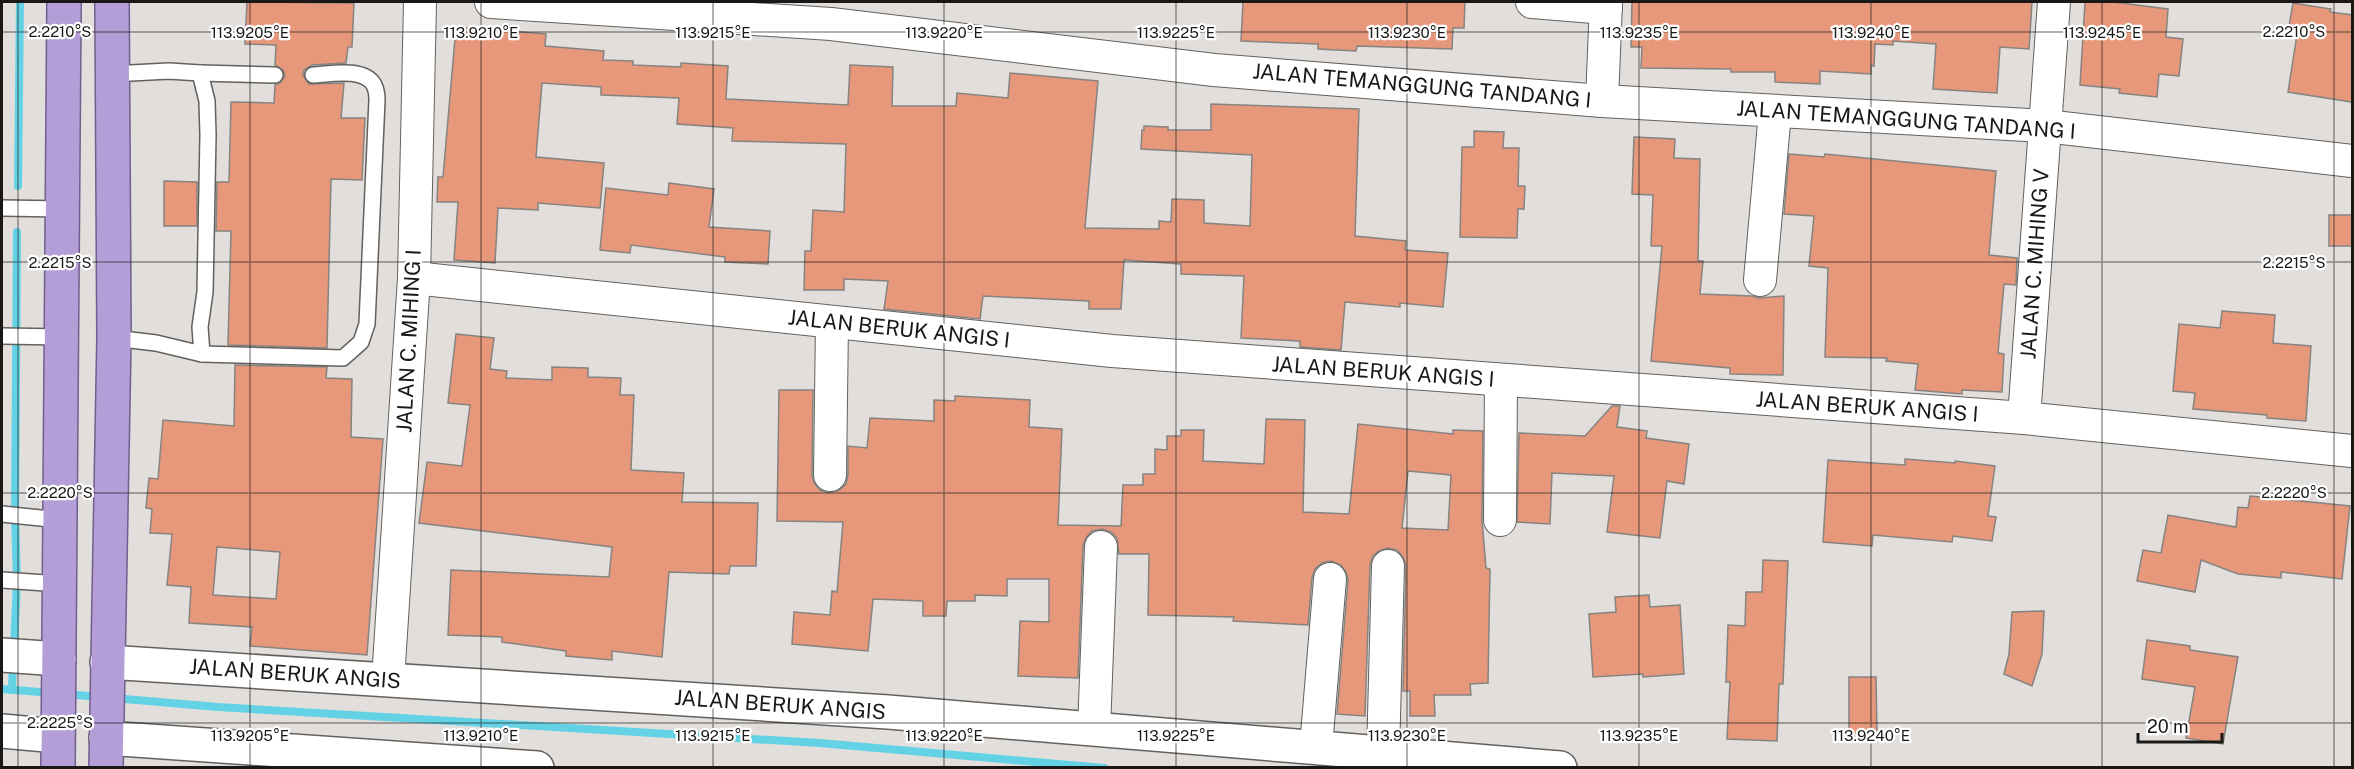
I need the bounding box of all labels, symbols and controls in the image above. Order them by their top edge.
text: 2.2210°S [29,23,91,40]
text: 2.2210°S [2263,23,2325,40]
text: 113.9205°E [211,24,289,41]
text: 113.9210°E [444,24,518,41]
text: 113.9215°E [675,24,751,41]
text: 113.9220°E [905,24,983,41]
text: 113.9225°E [1137,24,1215,41]
text: 113.9230°E [1368,24,1446,41]
text: 113.9235°E [1600,24,1678,41]
text: 113.9240°E [1832,24,1910,41]
text: 113.9245°E [2063,24,2141,41]
street label: JALAN TEMANGGUNG TANDANG I [1252,58,1592,113]
street label: JALAN TEMANGGUNG TANDANG I [1736,95,2076,144]
street label: JALAN C. MIHING V [2015,168,2054,360]
street label: JALAN C. MIHING I [391,249,426,433]
text: 2.2215°S [28,254,92,271]
text: 2.2215°S [2262,254,2326,271]
street label: JALAN BERUK ANGIS I [787,304,1011,353]
street label: JALAN BERUK ANGIS I [1271,351,1495,392]
street label: JALAN BERUK ANGIS I [1755,386,1979,427]
text: 2.2220°S [27,484,93,501]
text: 2.2220°S [2261,484,2327,501]
street label: JALAN BERUK ANGIS [188,654,402,693]
street label: JALAN BERUK ANGIS [673,685,887,724]
scale bar [2138,706,2222,744]
text: 2.2225°S [27,714,93,731]
text: 20 m [2147,716,2189,737]
text: 113.9205°E [211,727,289,744]
text: 113.9210°E [444,727,518,744]
text: 113.9215°E [675,727,751,744]
text: 113.9220°E [905,727,983,744]
text: 113.9225°E [1137,727,1215,744]
text: 113.9230°E [1368,727,1446,744]
text: 113.9235°E [1600,727,1678,744]
text: 113.9240°E [1832,727,1910,744]

